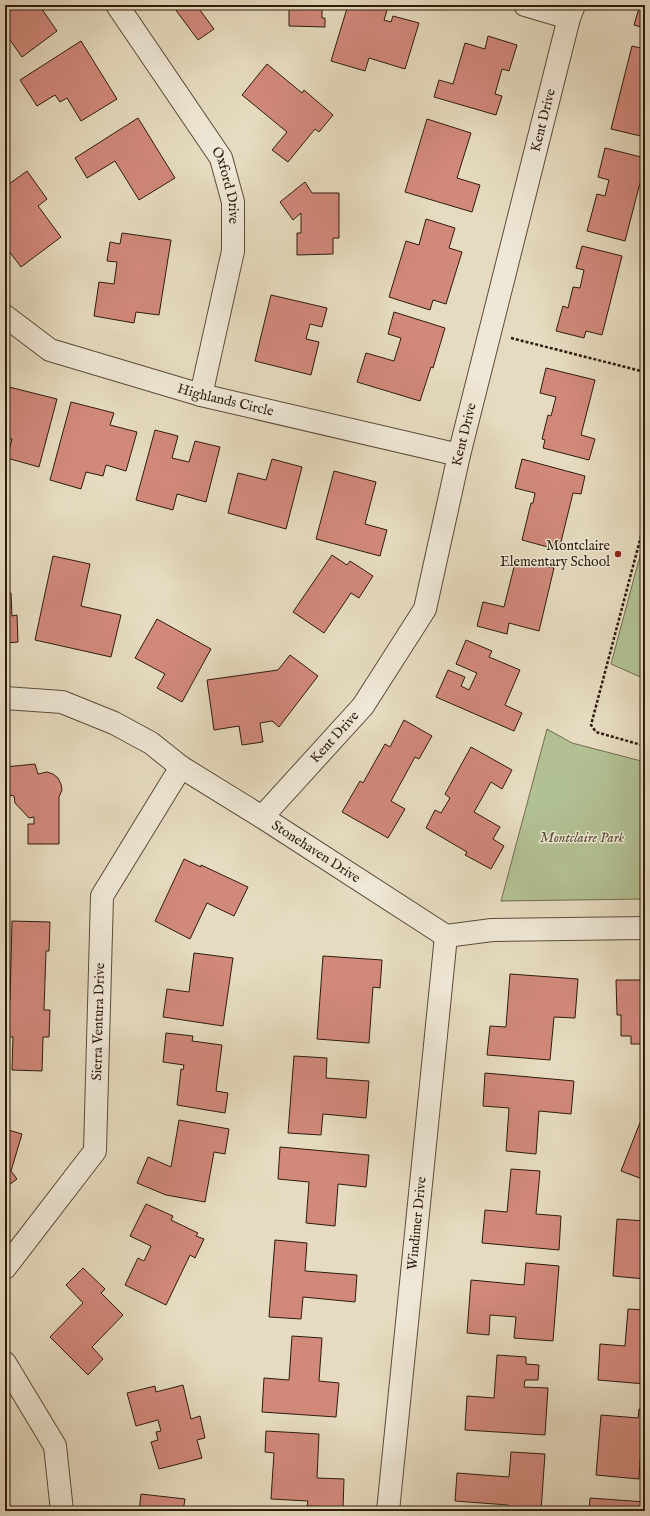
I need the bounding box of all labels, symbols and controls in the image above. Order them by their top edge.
street label: Kent Drive [527,86,560,154]
street label: Oxford Drive [207,143,242,225]
street label: Highlands Circle [175,379,276,421]
street label: Kent Drive [448,401,481,468]
place label: Montclaire Elementary School [500,537,611,571]
marker: Montclaire Elementary School [613,549,623,559]
street label: Kent Drive [306,707,363,767]
street label: Stonehaven Drive [268,816,364,888]
park label: Montclaire Park [540,829,625,847]
street label: Sierra Ventura Drive [88,962,109,1081]
street label: Windimer Drive [403,1175,431,1271]

